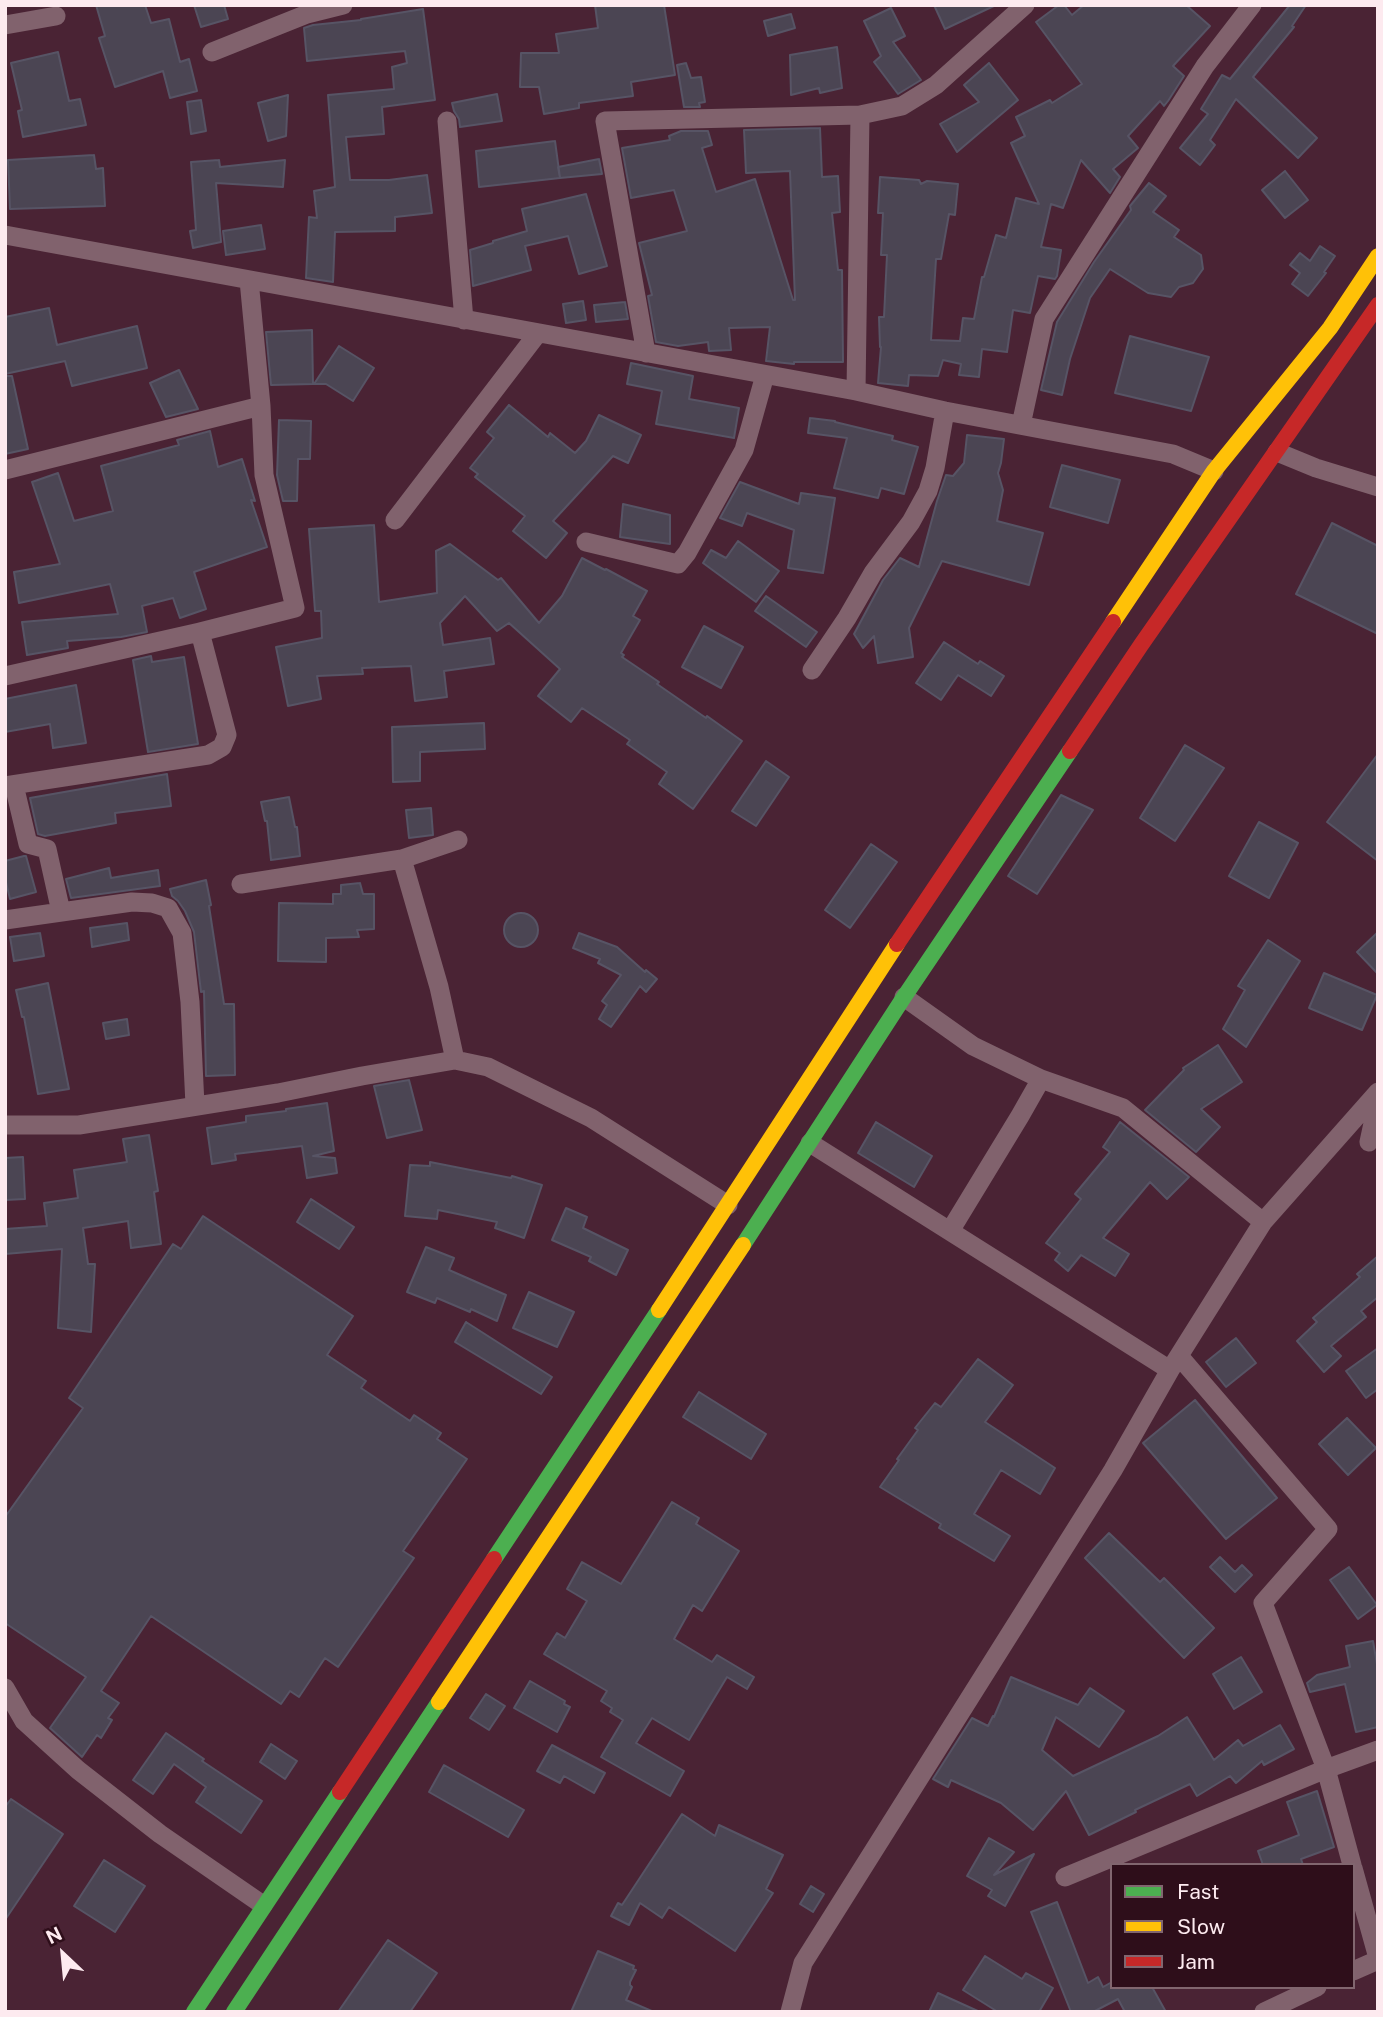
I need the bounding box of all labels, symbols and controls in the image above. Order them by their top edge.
legend [1110,1863,1355,1989]
text: Fast [1177,1879,1219,1904]
text: Slow [1177,1914,1225,1939]
north arrow [28,1919,98,1989]
text: N [42,1922,65,1948]
text: Jam [1177,1949,1215,1974]

